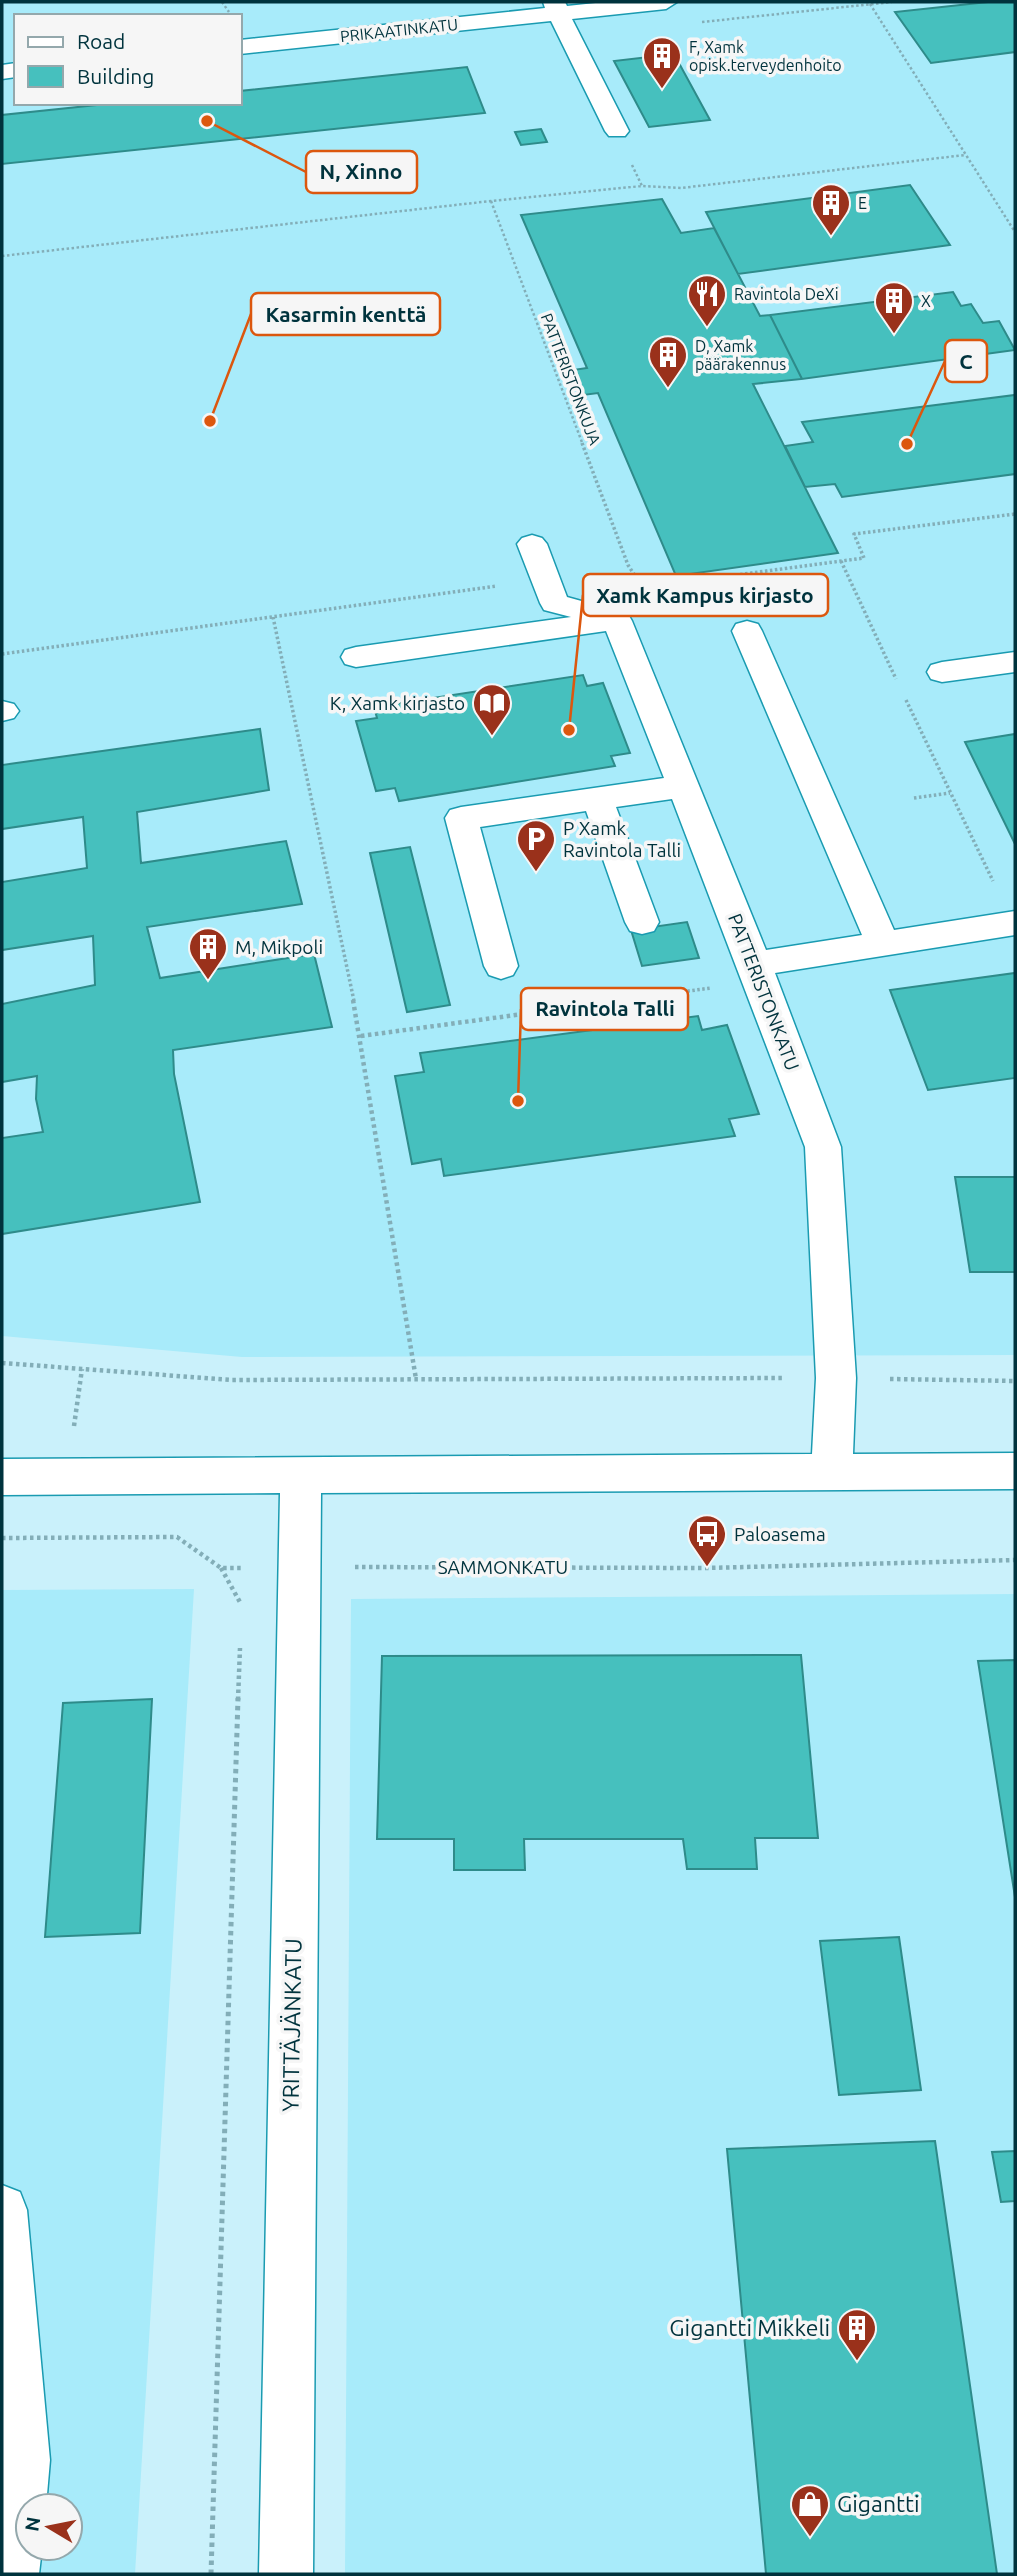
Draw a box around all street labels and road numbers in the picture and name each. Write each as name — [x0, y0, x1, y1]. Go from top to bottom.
street label: PRIKAATINKATU — [339, 15, 459, 45]
street label: PATTERISTONKUJA — [538, 311, 605, 448]
street label: PATTERISTONKATU — [724, 910, 804, 1074]
street label: SAMMONKATU — [438, 1556, 568, 1578]
street label: YRITTÄJÄNKATU — [277, 1938, 306, 2112]

